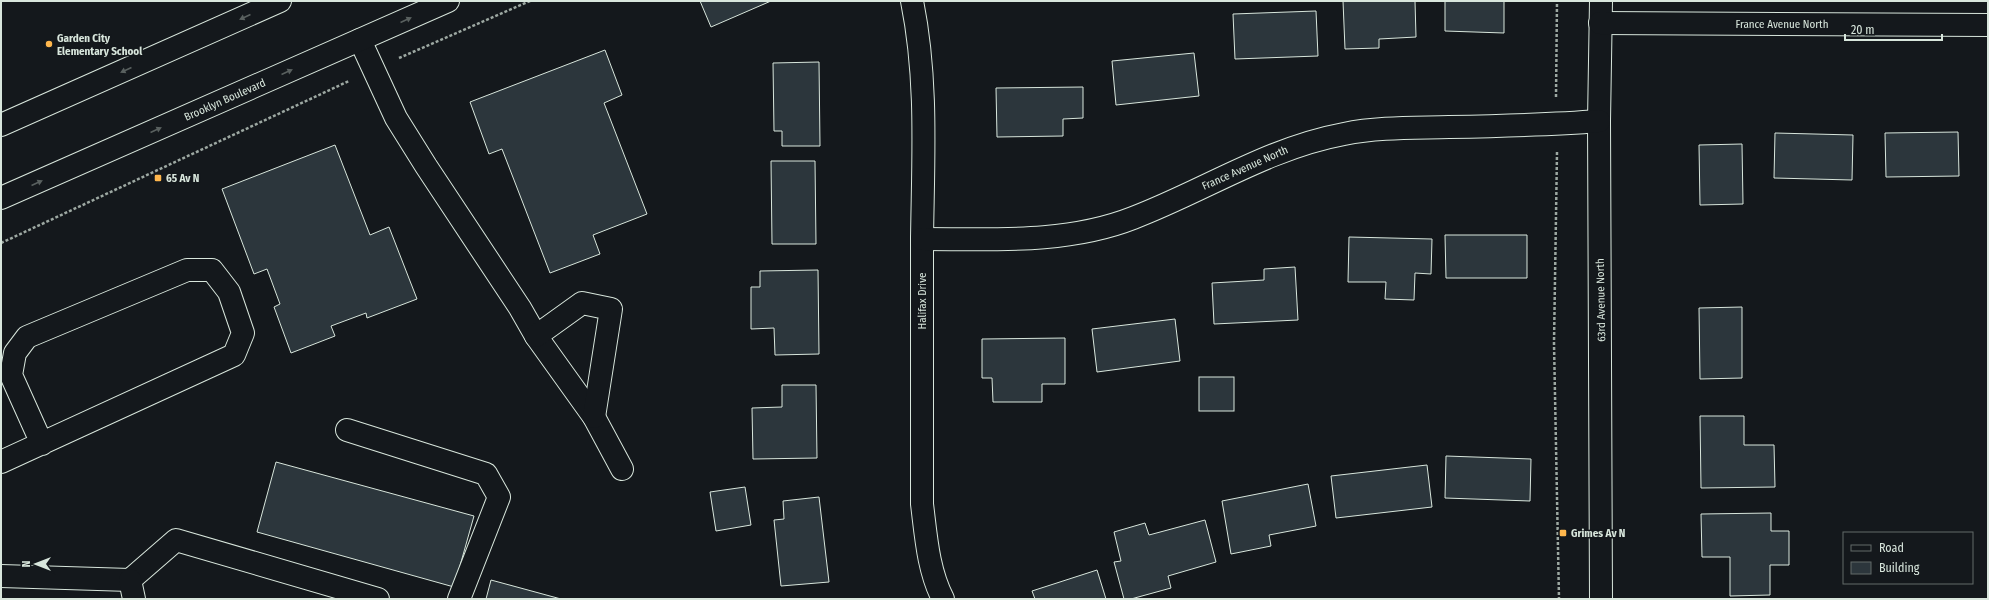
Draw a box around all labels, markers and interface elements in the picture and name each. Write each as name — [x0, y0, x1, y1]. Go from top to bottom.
one-way arrow — [239, 14, 250, 20]
one-way arrow — [401, 16, 413, 22]
scale bar — [1845, 16, 1942, 42]
street label: France Avenue North — [1736, 18, 1828, 31]
text: 20 m — [1851, 23, 1875, 37]
place label: Garden City Elementary School — [57, 32, 143, 58]
marker: Garden City Elementary School — [44, 39, 54, 49]
one-way arrow — [119, 67, 131, 73]
one-way arrow — [282, 69, 293, 75]
street label: Brooklyn Boulevard — [182, 76, 268, 124]
one-way arrow — [150, 127, 161, 133]
street label: France Avenue North — [1200, 143, 1290, 193]
place label: 65 Av N — [166, 172, 199, 185]
marker: 65 Av N — [153, 173, 163, 183]
one-way arrow — [31, 179, 43, 185]
street label: 63rd Avenue North — [1594, 258, 1608, 342]
street label: Halifax Drive — [916, 273, 929, 329]
place label: Grimes Av N — [1571, 527, 1625, 540]
marker: Grimes Av N — [1558, 528, 1568, 538]
legend — [1843, 532, 1973, 584]
text: Road — [1879, 541, 1904, 555]
north arrow — [16, 544, 56, 584]
text: N — [20, 561, 33, 567]
text: Building — [1879, 561, 1920, 575]

